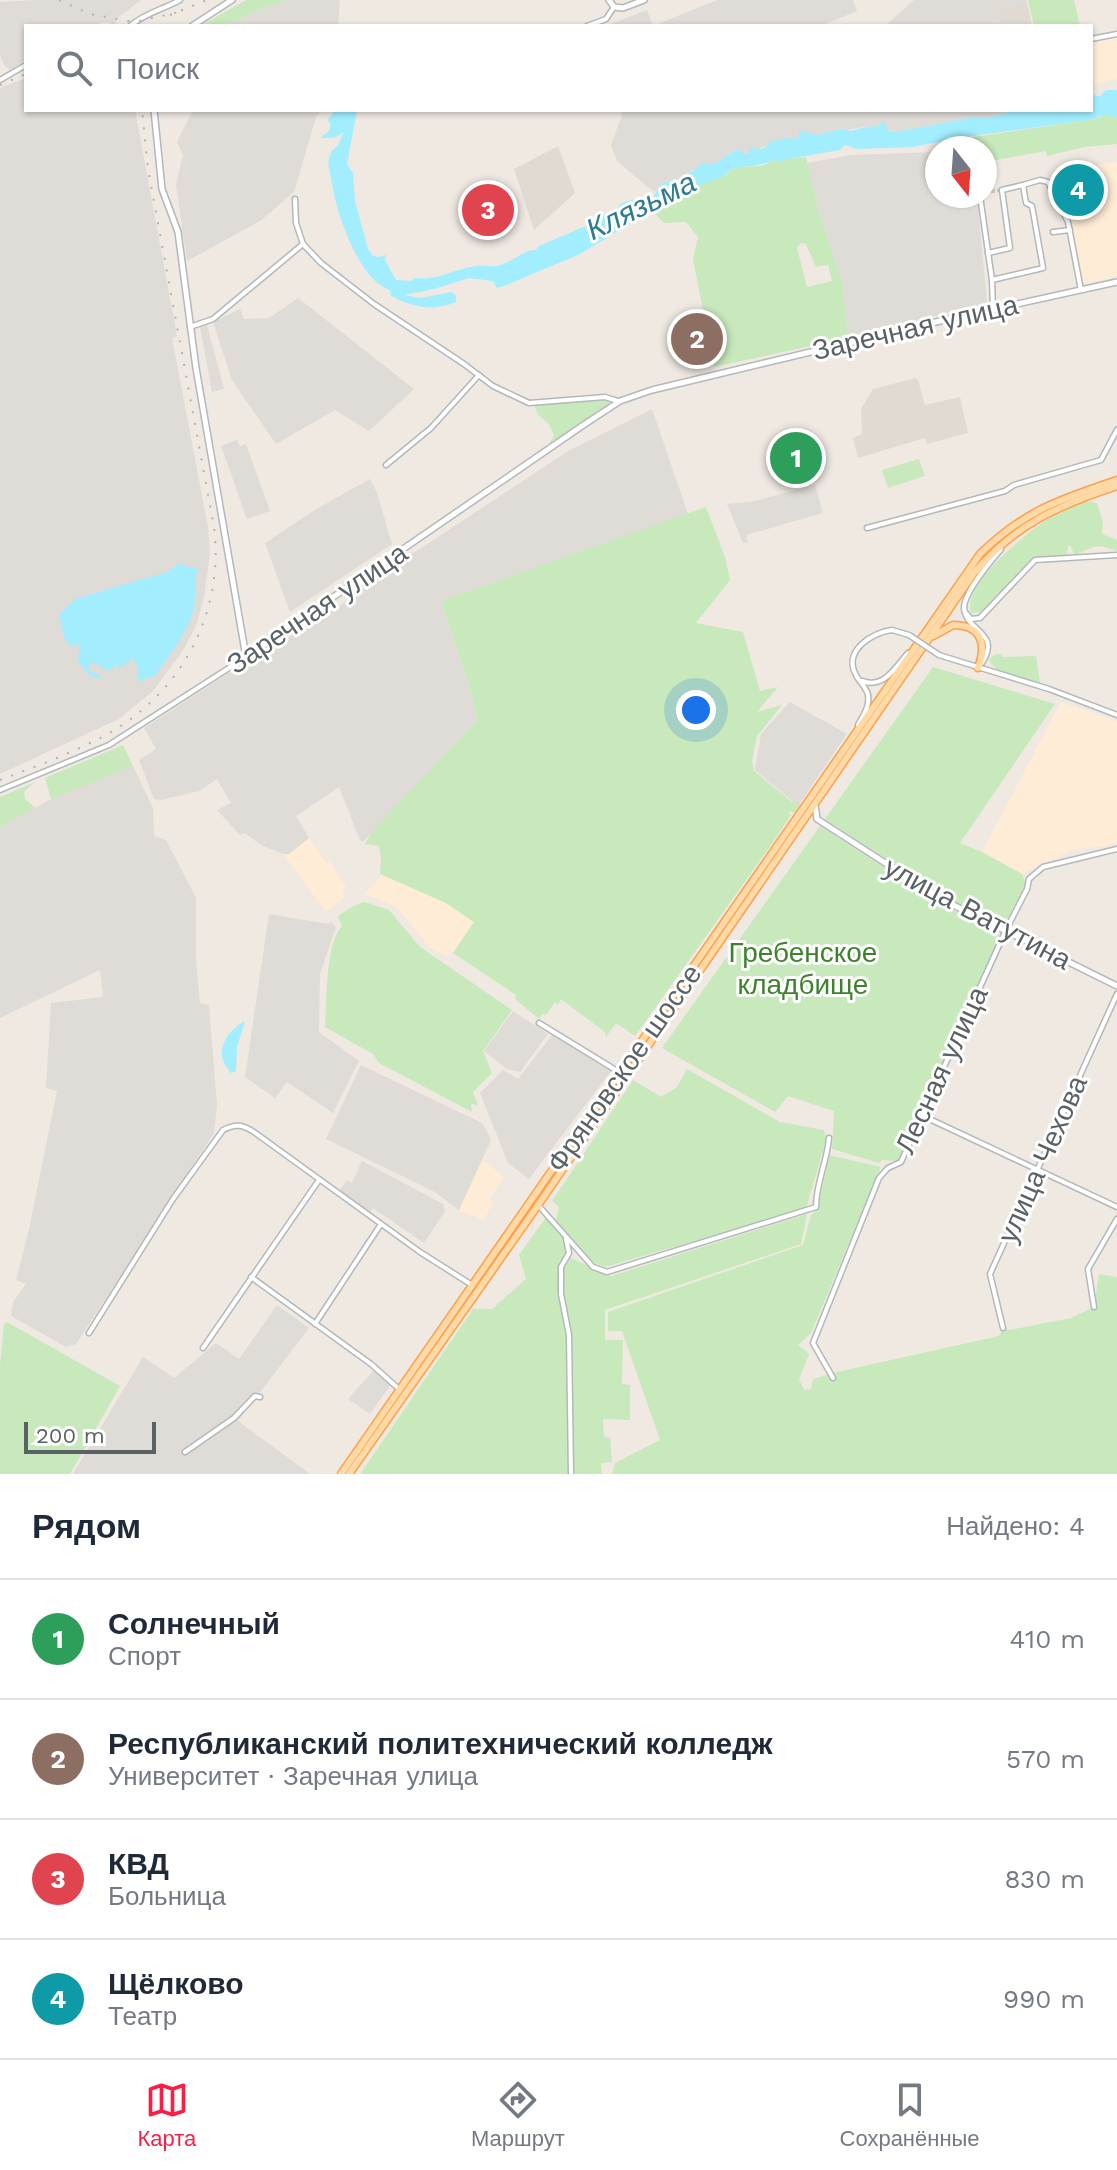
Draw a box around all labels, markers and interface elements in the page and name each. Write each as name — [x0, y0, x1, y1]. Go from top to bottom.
search box — [24, 24, 1093, 112]
icon: search — [52, 46, 96, 90]
text: Поиск — [116, 51, 199, 86]
north arrow — [925, 136, 997, 208]
pin: 4 — [1052, 160, 1104, 220]
water label: Клязьма — [580, 164, 701, 247]
pin: 3 — [462, 180, 514, 240]
street label: Заречная улица — [809, 288, 1022, 367]
pin: 2 — [671, 309, 723, 369]
pin: 1 — [770, 428, 822, 488]
street label: Заречная улица — [221, 536, 414, 681]
your location — [676, 690, 716, 730]
street label: улица Ватутина — [879, 850, 1077, 977]
park label: Гребенское кладбище — [729, 936, 877, 1001]
street label: Фряновское шоссе — [540, 958, 709, 1179]
street label: Лесная улица — [888, 981, 995, 1159]
street label: улица Чехова — [991, 1070, 1094, 1248]
scale bar — [24, 1418, 156, 1454]
text: 200 m — [36, 1423, 105, 1448]
text: Рядом — [32, 1506, 141, 1546]
text: Найдено: 4 — [946, 1511, 1085, 1541]
text: Солнечный — [108, 1606, 280, 1641]
text: 1 — [52, 1624, 64, 1654]
text: 410 m — [1010, 1624, 1085, 1654]
text: Спорт — [108, 1641, 181, 1671]
text: Республиканский политехнический колледж — [108, 1726, 773, 1761]
text: 2 — [50, 1744, 66, 1774]
text: 570 m — [1006, 1744, 1085, 1774]
text: Университет · Заречная улица — [108, 1761, 478, 1791]
text: КВД — [108, 1846, 169, 1881]
text: 3 — [50, 1864, 66, 1894]
text: 830 m — [1005, 1864, 1085, 1894]
text: Больница — [108, 1881, 226, 1911]
text: Щёлково — [108, 1966, 244, 2001]
text: 4 — [50, 1984, 66, 2014]
text: 990 m — [1003, 1984, 1085, 2014]
text: Театр — [108, 2001, 177, 2031]
tab: Карта — [137, 2078, 196, 2152]
tab: Маршрут — [471, 2078, 565, 2152]
tab: Сохранённые — [840, 2078, 980, 2152]

